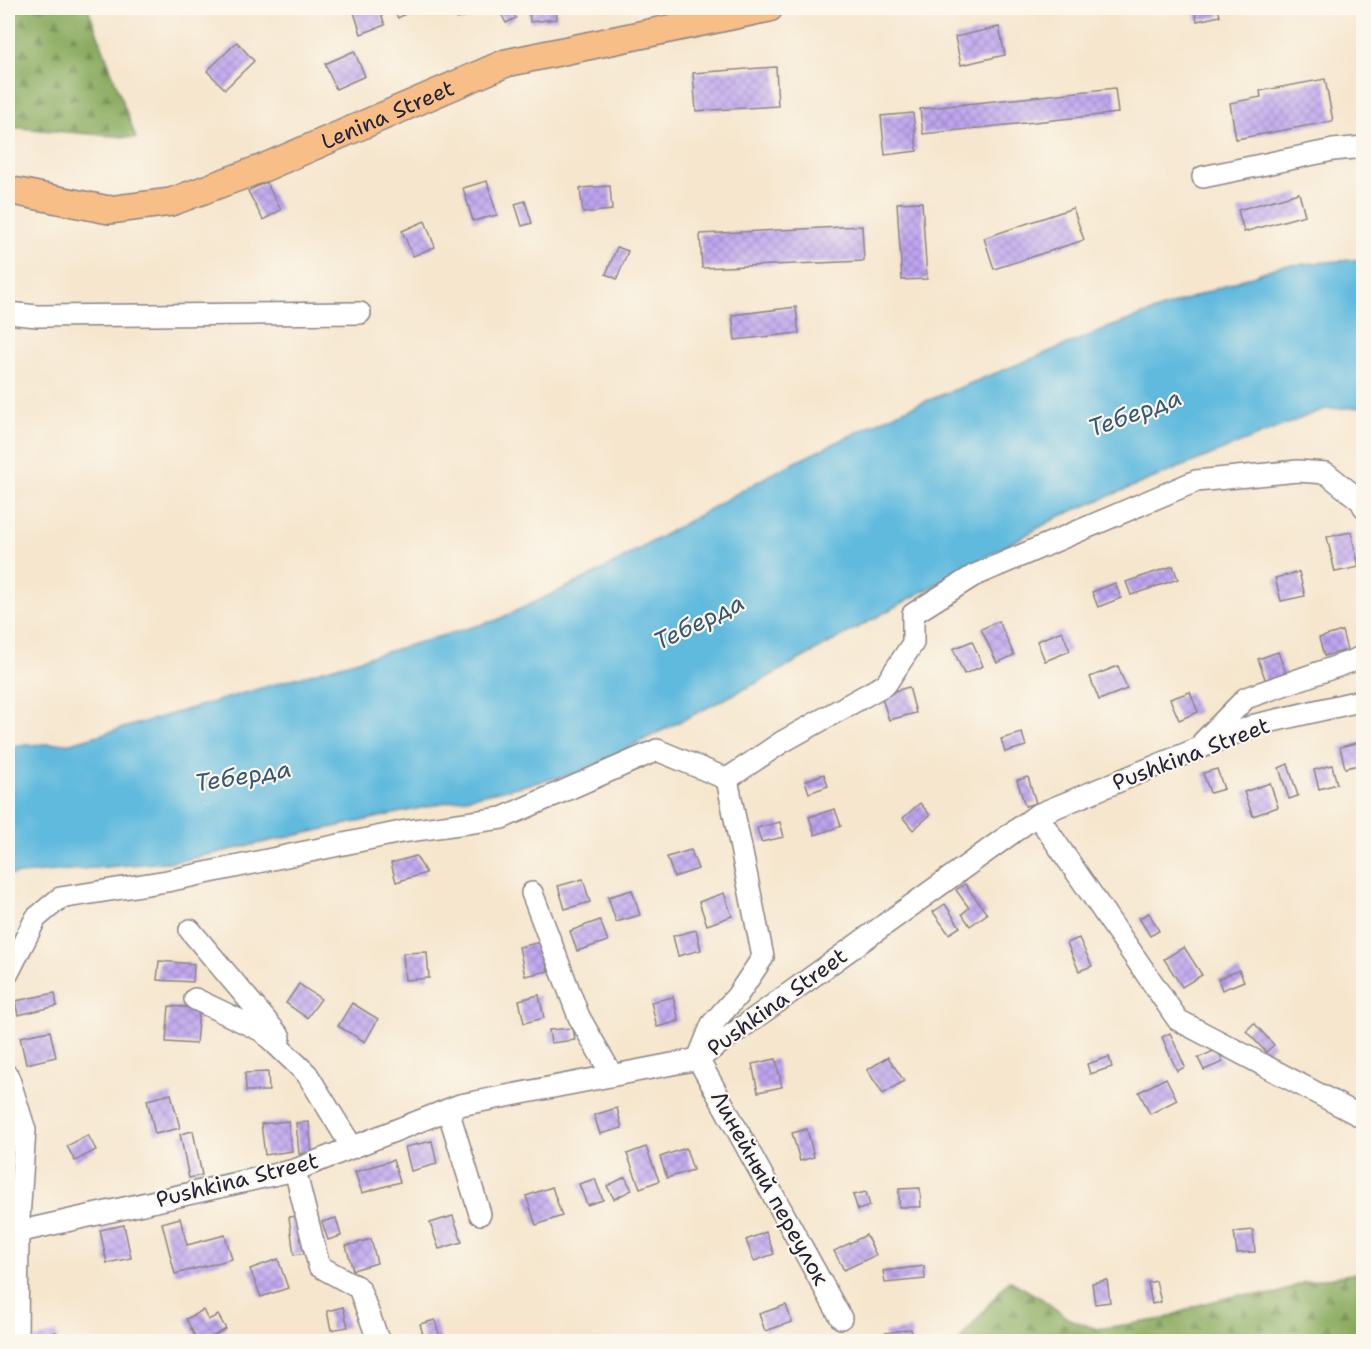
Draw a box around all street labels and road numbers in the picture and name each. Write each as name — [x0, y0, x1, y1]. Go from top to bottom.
street label: Lenina Street — [316, 73, 458, 156]
street label: Pushkina Street — [1108, 711, 1274, 797]
street label: Pushkina Street — [701, 941, 853, 1063]
street label: Линейный переулок — [704, 1086, 836, 1291]
street label: Pushkina Street — [153, 1146, 321, 1214]

